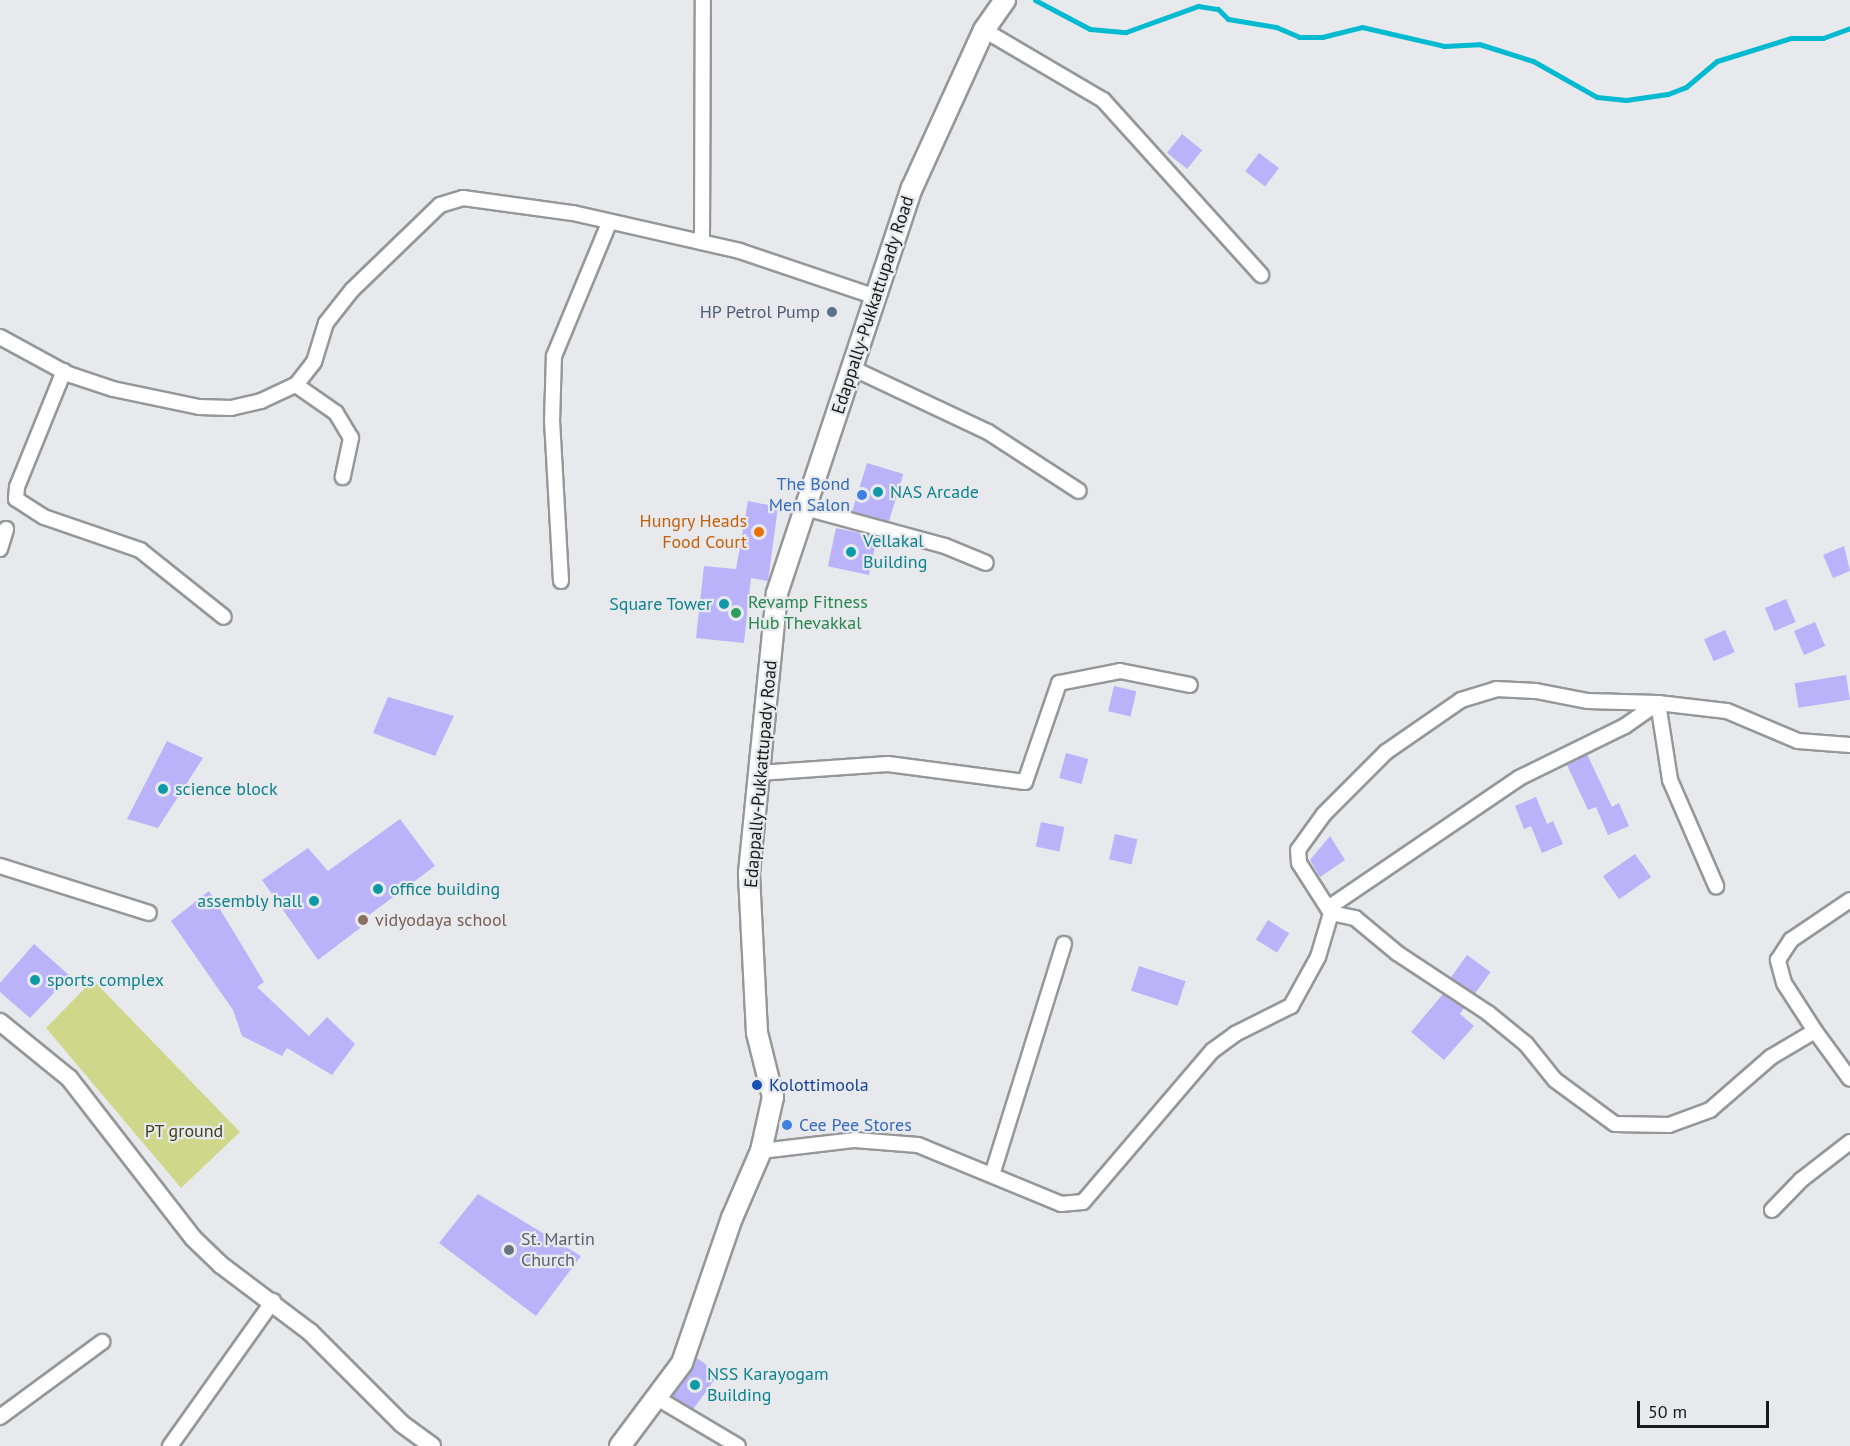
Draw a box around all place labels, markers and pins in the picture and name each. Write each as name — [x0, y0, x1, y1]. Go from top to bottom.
place label: HP Petrol Pump — [699, 301, 820, 323]
marker: HP Petrol Pump — [825, 305, 839, 319]
place label: The Bond Men Salon — [769, 474, 850, 516]
place label: NAS Arcade — [890, 481, 980, 503]
marker: NAS Arcade — [871, 485, 885, 499]
marker: The Bond Men Salon — [855, 488, 869, 502]
place label: Hungry Heads Food Court — [639, 511, 747, 554]
marker: Hungry Heads Food Court — [752, 525, 766, 539]
place label: Vellakal Building — [863, 531, 927, 574]
marker: Vellakal Building — [844, 545, 858, 559]
place label: Revamp Fitness Hub Thevakkal — [748, 592, 868, 634]
place label: Square Tower — [609, 593, 712, 615]
marker: Square Tower — [717, 597, 731, 611]
marker: Revamp Fitness Hub Thevakkal — [729, 606, 743, 620]
place label: science block — [175, 778, 278, 800]
marker: science block — [156, 782, 170, 796]
place label: office building — [390, 878, 500, 900]
marker: office building — [371, 882, 385, 896]
place label: assembly hall — [197, 890, 302, 912]
marker: assembly hall — [307, 894, 321, 908]
place label: vidyodaya school — [375, 909, 507, 931]
marker: vidyodaya school — [356, 913, 370, 927]
place label: sports complex — [47, 969, 164, 991]
marker: sports complex — [28, 973, 42, 987]
place label: Kolottimoola — [769, 1074, 869, 1096]
marker: Kolottimoola — [750, 1078, 764, 1092]
place label: Cee Pee Stores — [799, 1114, 912, 1136]
marker: Cee Pee Stores — [780, 1118, 794, 1132]
place label: St. Martin Church — [521, 1229, 596, 1272]
marker: St. Martin Church — [502, 1243, 516, 1257]
place label: NSS Karayogam Building — [707, 1364, 829, 1406]
marker: NSS Karayogam Building — [688, 1378, 702, 1392]

